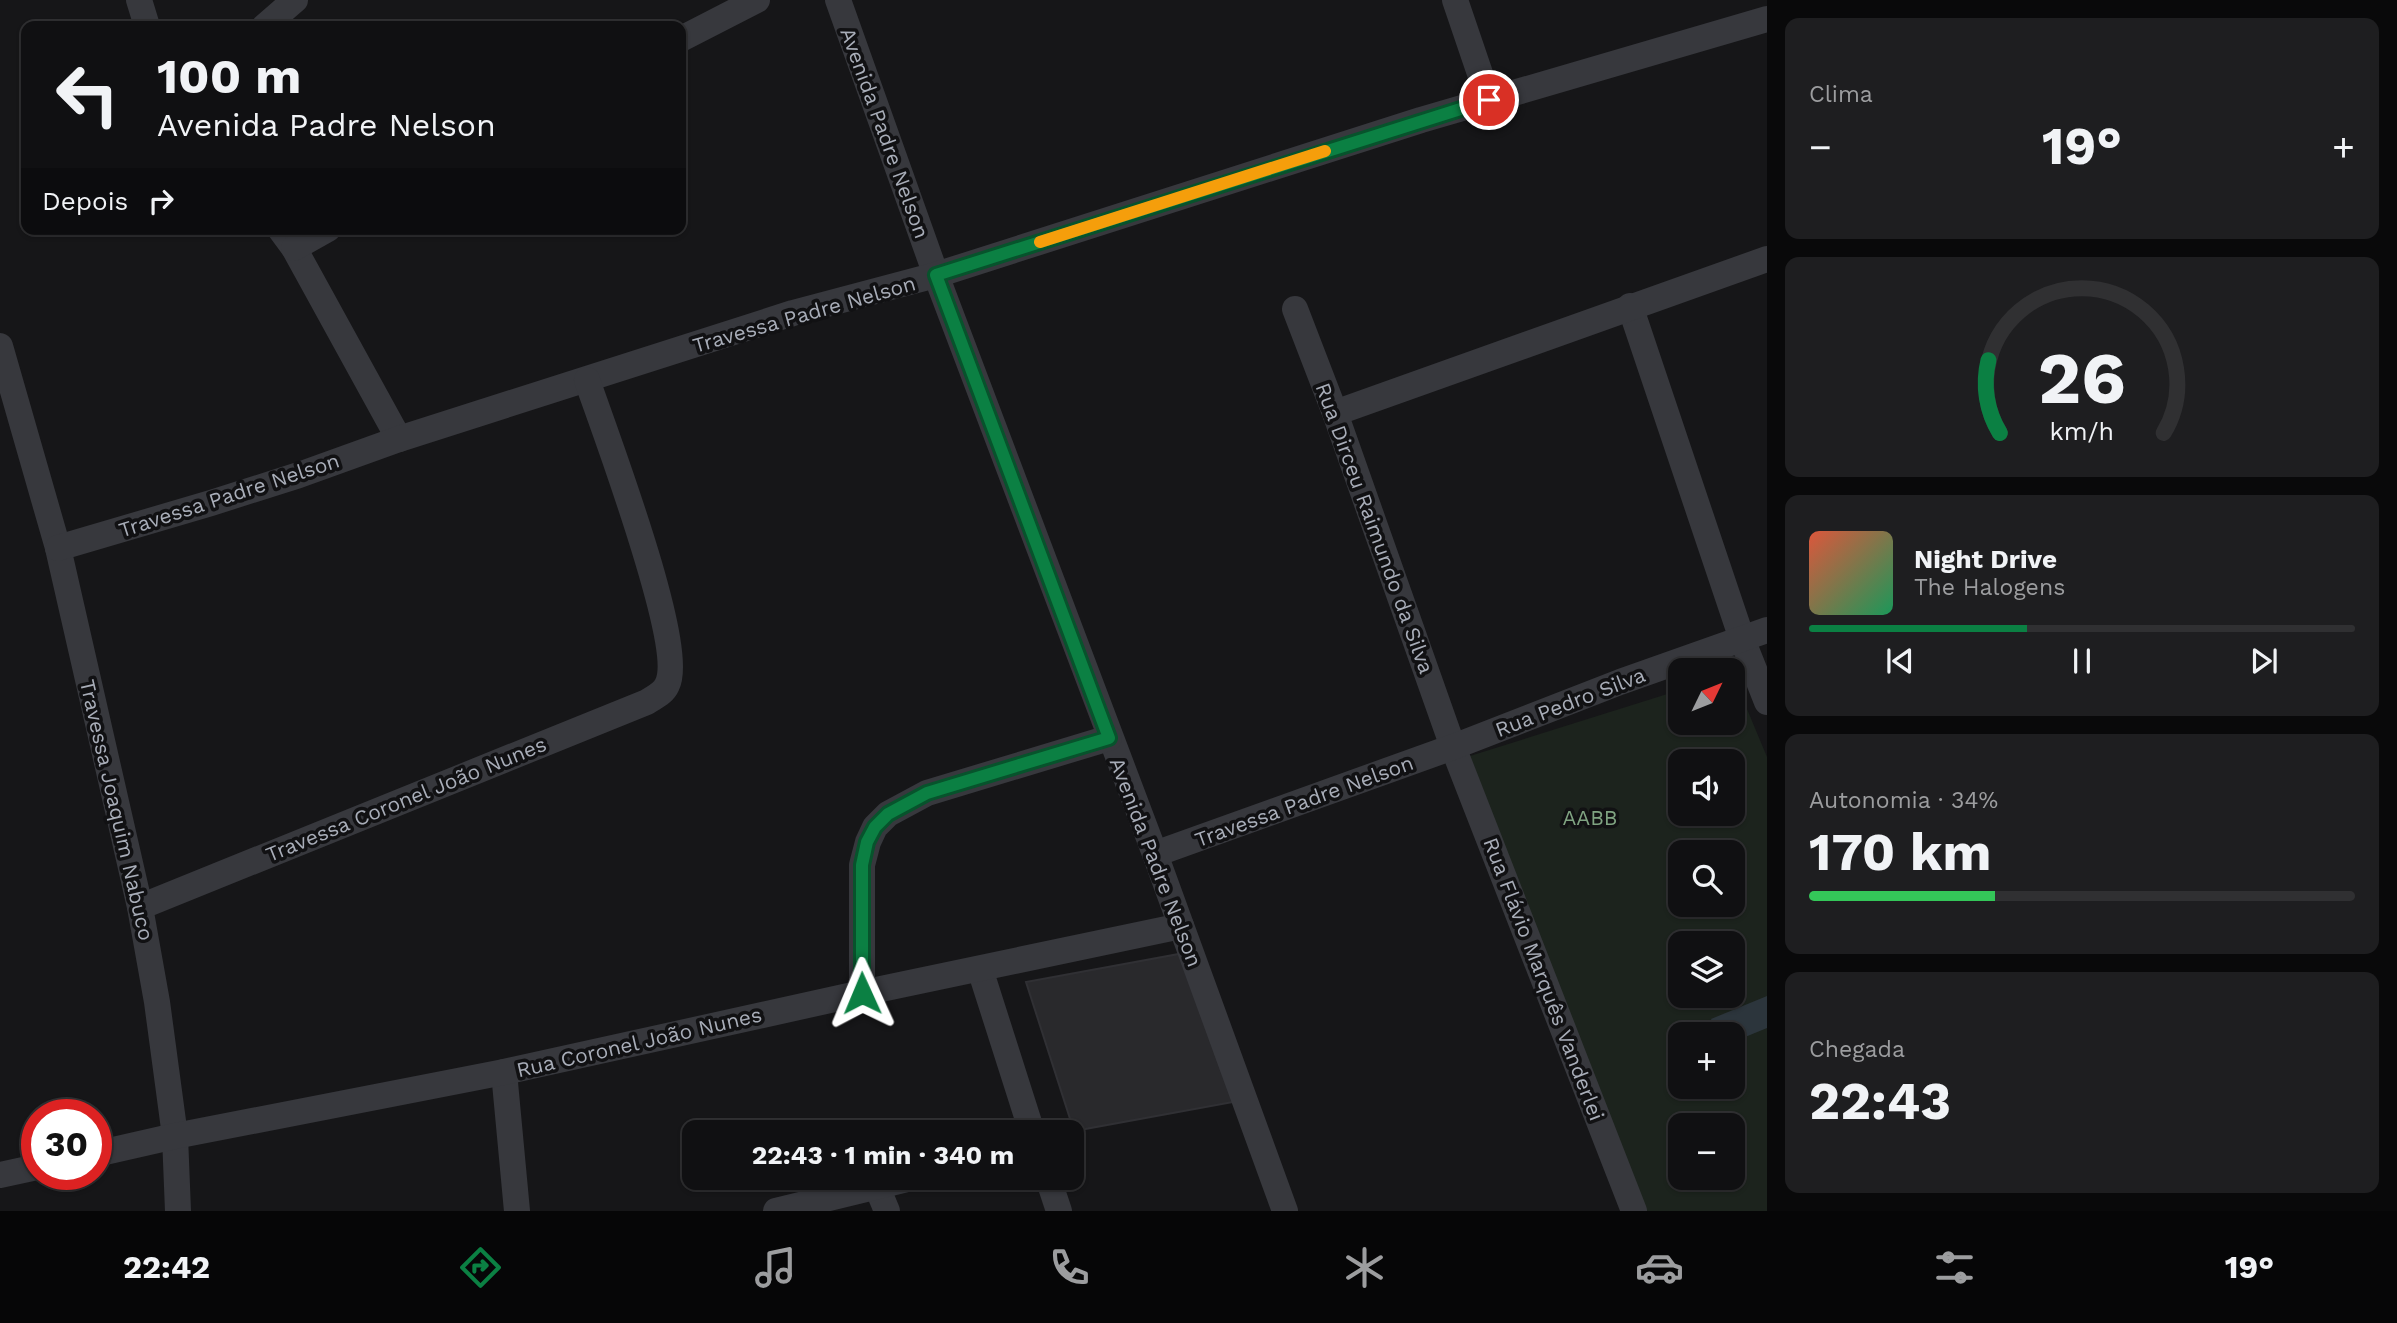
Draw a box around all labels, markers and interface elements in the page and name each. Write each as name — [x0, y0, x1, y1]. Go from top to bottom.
street label: Avenida Padre Nelson — [835, 24, 935, 242]
text: 100 m — [157, 47, 301, 105]
icon: left — [42, 49, 133, 140]
pin — [1459, 70, 1519, 130]
icon: arrive — [1470, 81, 1508, 119]
text: Clima — [1809, 81, 1873, 108]
text: Avenida Padre Nelson — [157, 106, 496, 144]
text: 19° — [2042, 116, 2122, 177]
text: − — [1809, 125, 1832, 169]
text: + — [2332, 125, 2355, 169]
icon: right — [142, 182, 180, 220]
text: Depois — [42, 186, 128, 216]
street label: Travessa Padre Nelson — [690, 270, 918, 358]
text: 26 — [2038, 335, 2126, 421]
street label: Rua Dirceu Raimundo da Silva — [1311, 379, 1439, 677]
text: km/h — [2050, 417, 2114, 446]
street label: Travessa Padre Nelson — [115, 447, 343, 543]
text: Night Drive — [1914, 544, 2057, 574]
text: The Halogens — [1914, 574, 2065, 601]
icon: previous — [1881, 642, 1919, 680]
icon: pause — [2063, 642, 2101, 680]
icon: next — [2245, 642, 2283, 680]
north arrow — [1668, 658, 1745, 735]
map controls — [1668, 658, 1745, 1190]
street label: Rua Pedro Silva — [1491, 662, 1649, 742]
street label: Travessa Joaquim Nabuco — [75, 677, 159, 943]
street label: Travessa Coronel João Nunes — [262, 731, 550, 867]
button: sound — [1668, 749, 1745, 826]
street label: Travessa Padre Nelson — [1191, 750, 1417, 852]
street label: Avenida Padre Nelson — [1104, 754, 1208, 970]
text: Autonomia · 34% — [1809, 787, 1998, 814]
park label: AABB — [1562, 805, 1618, 830]
text: 170 km — [1809, 822, 1991, 883]
street label: Rua Flávio Marquês Vanderlei — [1478, 834, 1610, 1124]
button: search — [1668, 840, 1745, 917]
button: layers — [1668, 931, 1745, 1008]
position arrow — [825, 956, 899, 1030]
street label: Rua Coronel João Nunes — [514, 1002, 764, 1082]
button: + — [1668, 1022, 1745, 1099]
text: Chegada — [1809, 1036, 1905, 1063]
text: 22:43 — [1809, 1071, 1951, 1132]
speed limit sign: 30 — [21, 1099, 112, 1190]
button: − — [1668, 1113, 1745, 1190]
text: 22:43 · 1 min · 340 m — [752, 1140, 1014, 1170]
icon: directions — [456, 1243, 505, 1292]
icon: music — [751, 1243, 800, 1292]
icon: phone — [1045, 1243, 1094, 1292]
icon: climate — [1340, 1243, 1389, 1292]
icon: car — [1635, 1243, 1684, 1292]
icon: filters — [1930, 1243, 1979, 1292]
text: 22:42 — [123, 1248, 210, 1286]
text: 19° — [2225, 1248, 2274, 1286]

